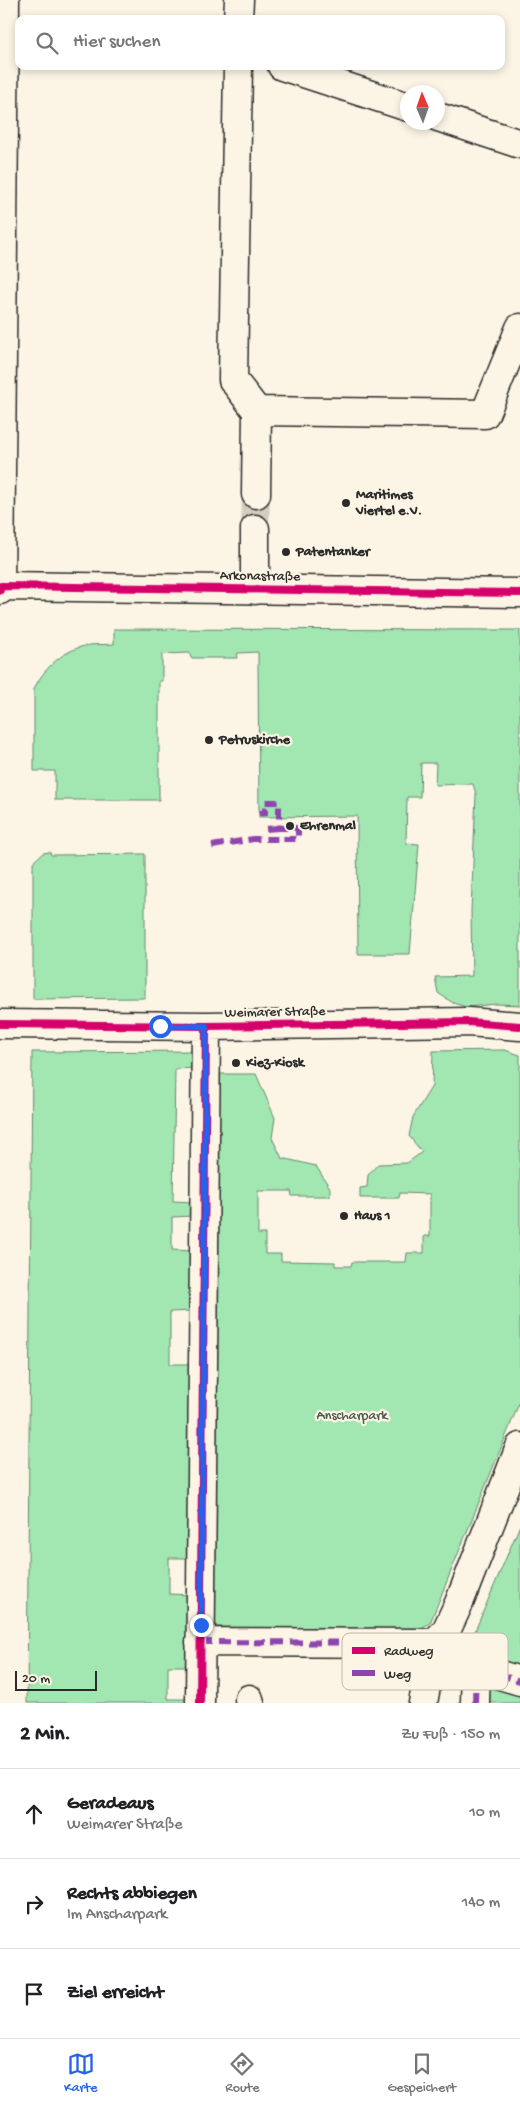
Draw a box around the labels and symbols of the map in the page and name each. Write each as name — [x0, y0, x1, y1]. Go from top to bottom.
north arrow — [400, 85, 445, 130]
place label: Maritimes Viertel e.V. — [355, 487, 422, 520]
marker: Maritimes Viertel e.V. — [340, 497, 352, 509]
place label: Patentanker — [295, 544, 372, 561]
marker: Patentanker — [280, 546, 292, 558]
street label: Arkonastraße — [220, 568, 301, 586]
place label: Petruskirche — [218, 732, 291, 749]
marker: Petruskirche — [203, 734, 215, 746]
place label: Ehrenmal — [300, 818, 356, 835]
marker: Ehrenmal — [284, 820, 296, 832]
street label: Weimarer Straße — [224, 1004, 326, 1022]
route start — [149, 1015, 172, 1038]
place label: Kiez-Kiosk — [245, 1055, 306, 1072]
marker: Kiez-Kiosk — [230, 1057, 242, 1069]
place label: Haus 1 — [354, 1208, 391, 1225]
marker: Haus 1 — [338, 1210, 350, 1222]
park label: Anscharpark — [317, 1408, 389, 1425]
route end — [190, 1614, 213, 1637]
legend — [342, 1633, 508, 1690]
text: Radweg — [384, 1644, 433, 1661]
text: Weg — [384, 1667, 411, 1684]
scale bar — [15, 1668, 98, 1691]

